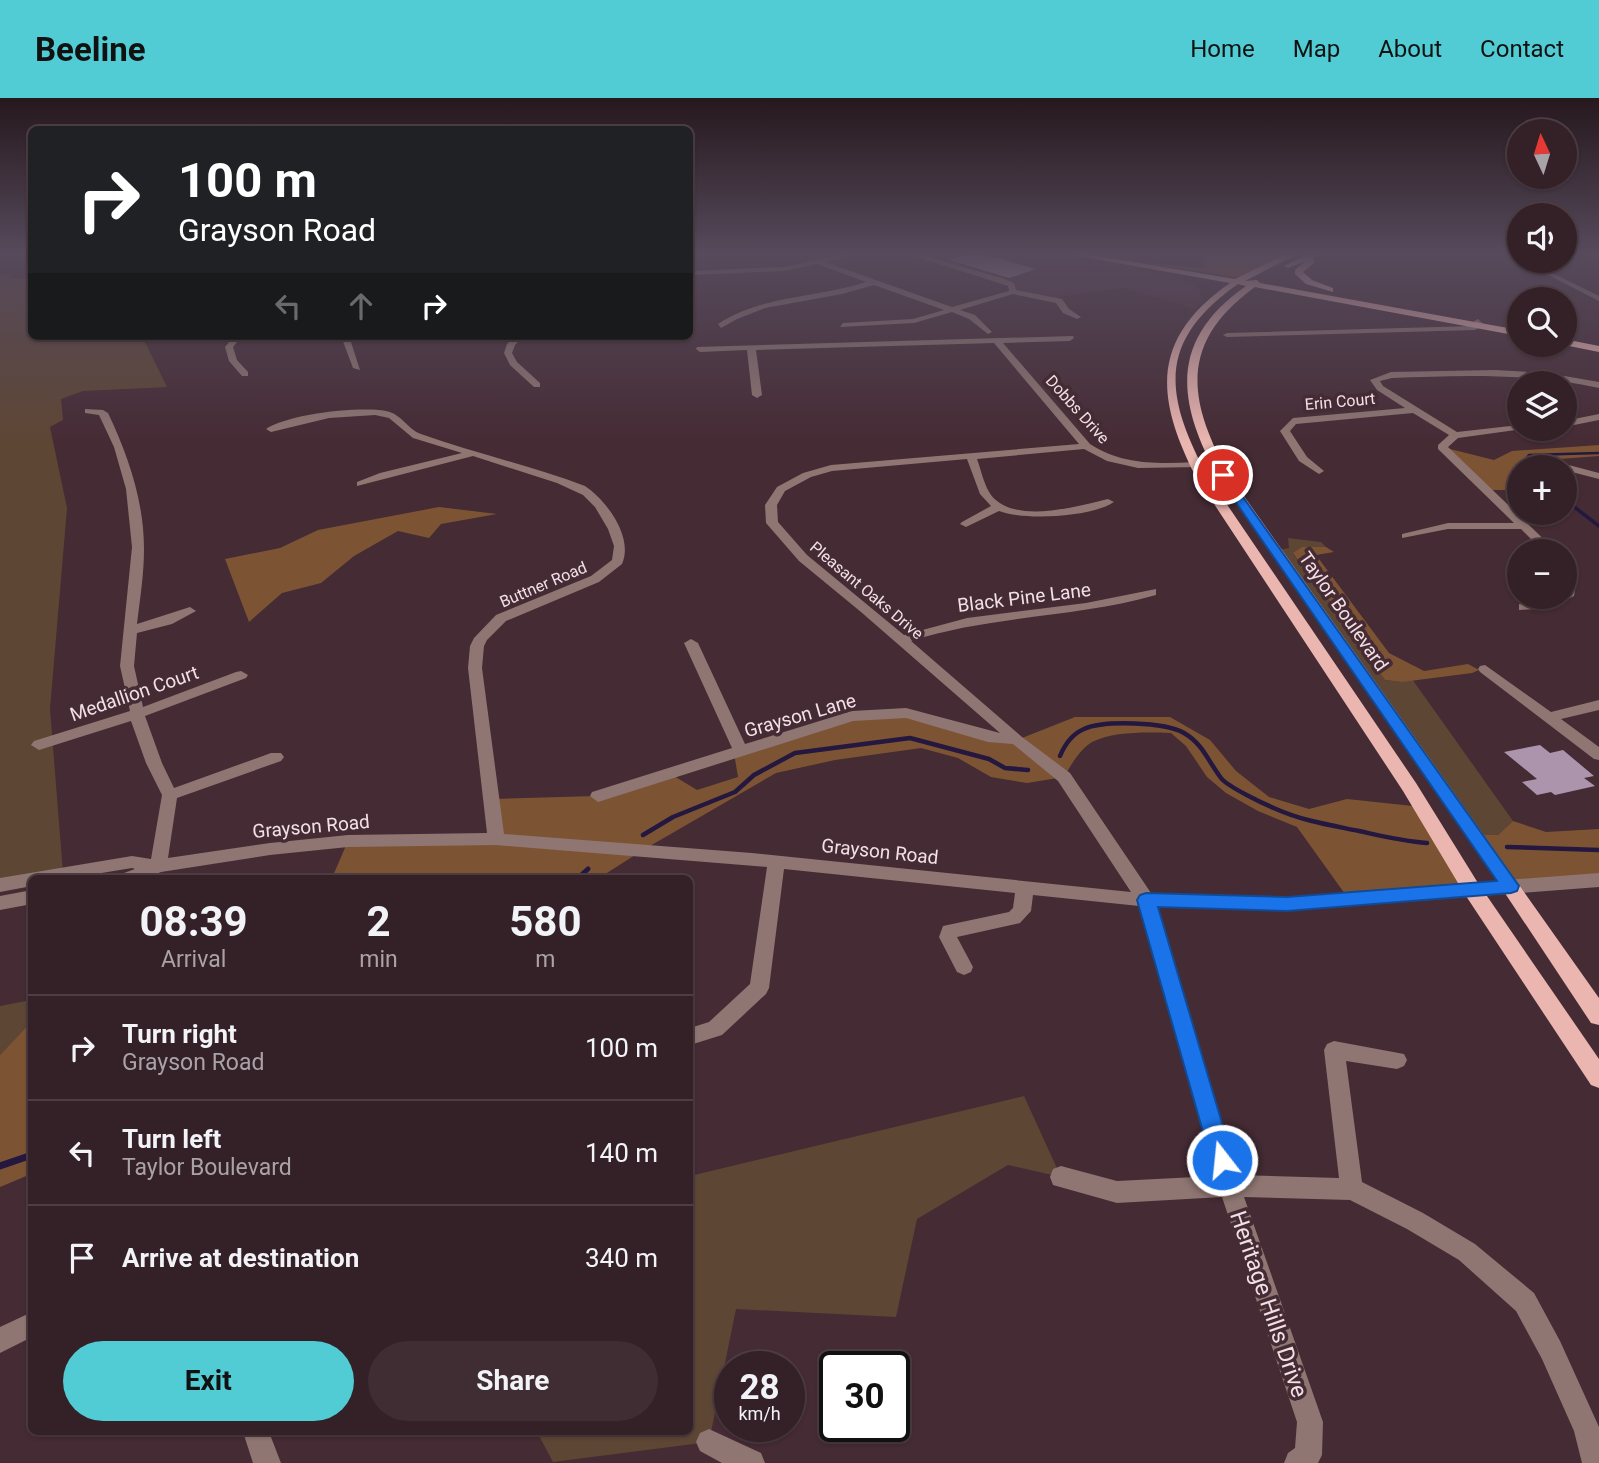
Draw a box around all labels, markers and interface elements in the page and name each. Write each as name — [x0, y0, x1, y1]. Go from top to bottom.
text: Beeline — [35, 30, 146, 69]
text: Home — [1190, 35, 1255, 63]
text: Map — [1293, 35, 1340, 63]
text: About — [1378, 35, 1442, 63]
text: Contact — [1480, 35, 1564, 63]
north arrow — [1507, 119, 1577, 189]
map controls — [1507, 119, 1577, 609]
text: 100 m — [178, 152, 317, 209]
icon: right — [63, 154, 154, 245]
button: sound — [1507, 203, 1577, 273]
text: Grayson Road — [178, 211, 376, 249]
icon: left — [269, 287, 307, 325]
icon: ahead — [342, 287, 380, 325]
icon: right — [415, 287, 453, 325]
button: search — [1507, 287, 1577, 357]
street label: Dobbs Drive — [1042, 371, 1113, 448]
button: layers — [1507, 371, 1577, 441]
street label: Erin Court — [1304, 389, 1376, 414]
pin — [1193, 445, 1253, 505]
button: + — [1507, 455, 1577, 525]
icon: arrive — [1204, 456, 1242, 494]
street label: Pleasant Oaks Drive — [806, 537, 927, 643]
button: − — [1507, 539, 1577, 609]
street label: Taylor Boulevard — [1294, 547, 1393, 675]
street label: Buttner Road — [497, 558, 590, 611]
street label: Black Pine Lane — [956, 578, 1092, 617]
street label: Medallion Court — [67, 661, 201, 726]
street label: Grayson Lane — [742, 689, 859, 742]
street label: Grayson Road — [251, 810, 371, 843]
street label: Grayson Road — [820, 834, 940, 869]
text: 08:39 — [140, 897, 248, 946]
text: 2 — [366, 897, 391, 946]
text: 580 — [509, 897, 582, 946]
text: Arrival — [161, 946, 226, 973]
text: min — [359, 946, 398, 973]
text: m — [535, 946, 555, 973]
text: Turn right — [122, 1019, 237, 1049]
icon: right — [63, 1029, 101, 1067]
text: 100 m — [585, 1033, 658, 1063]
text: Grayson Road — [122, 1049, 264, 1076]
position arrow — [1185, 1123, 1259, 1197]
text: Turn left — [122, 1124, 221, 1154]
icon: left — [63, 1134, 101, 1172]
text: 140 m — [585, 1138, 658, 1168]
text: Taylor Boulevard — [122, 1154, 292, 1181]
street label: Heritage Hills Drive — [1224, 1207, 1313, 1401]
icon: arrive — [63, 1239, 101, 1277]
text: Arrive at destination — [122, 1243, 359, 1273]
text: 340 m — [585, 1243, 658, 1273]
button: Exit — [63, 1341, 354, 1421]
button: Share — [368, 1341, 658, 1421]
speed limit sign: 30 — [819, 1351, 910, 1442]
text: 28 — [739, 1367, 780, 1408]
text: km/h — [738, 1403, 781, 1424]

